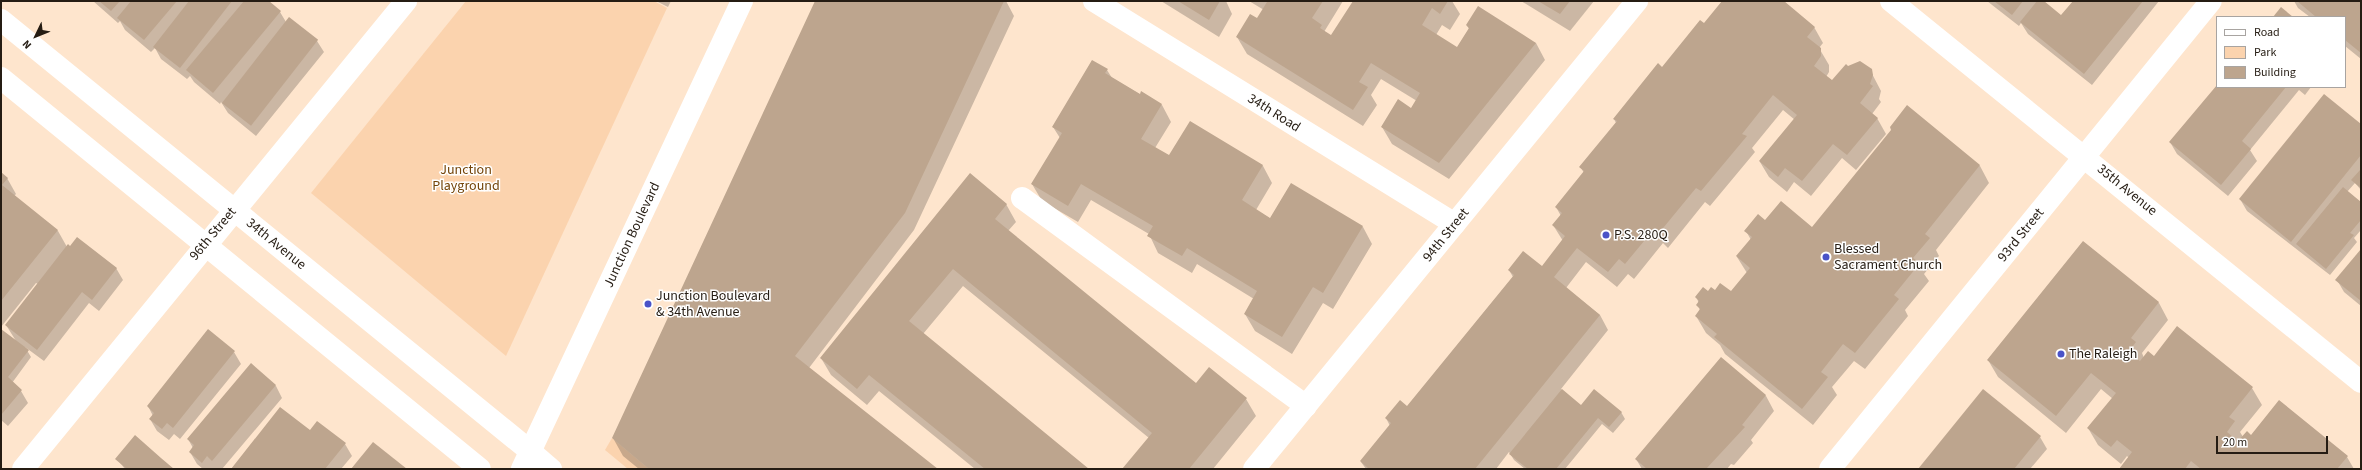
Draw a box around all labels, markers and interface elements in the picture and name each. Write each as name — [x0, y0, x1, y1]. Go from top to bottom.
north arrow — [16, 16, 56, 56]
legend — [2216, 16, 2346, 88]
text: Road — [2254, 24, 2280, 41]
text: N — [19, 37, 35, 52]
text: Park — [2254, 44, 2276, 61]
text: Building — [2254, 64, 2296, 81]
street label: 34th Road — [1244, 90, 1304, 136]
street label: 35th Avenue — [2094, 161, 2160, 219]
park label: Junction Playground — [432, 162, 500, 194]
street label: Junction Boulevard — [600, 180, 664, 290]
street label: 96th Street — [186, 204, 240, 264]
street label: 94th Street — [1419, 205, 1473, 265]
street label: 93rd Street — [1994, 205, 2048, 265]
street label: 34th Avenue — [243, 215, 309, 273]
place label: P.S. 280Q — [1614, 227, 1668, 243]
marker: P.S. 280Q — [1601, 230, 1611, 240]
place label: Blessed Sacrament Church — [1834, 241, 1942, 274]
marker: Blessed Sacrament Church — [1821, 252, 1831, 262]
place label: Junction Boulevard & 34th Avenue — [656, 288, 770, 320]
marker: Junction Boulevard & 34th Avenue — [643, 299, 653, 309]
place label: The Raleigh — [2069, 346, 2137, 362]
marker: The Raleigh — [2056, 349, 2066, 359]
scale bar — [2218, 428, 2330, 454]
text: 20 m — [2223, 434, 2247, 451]

